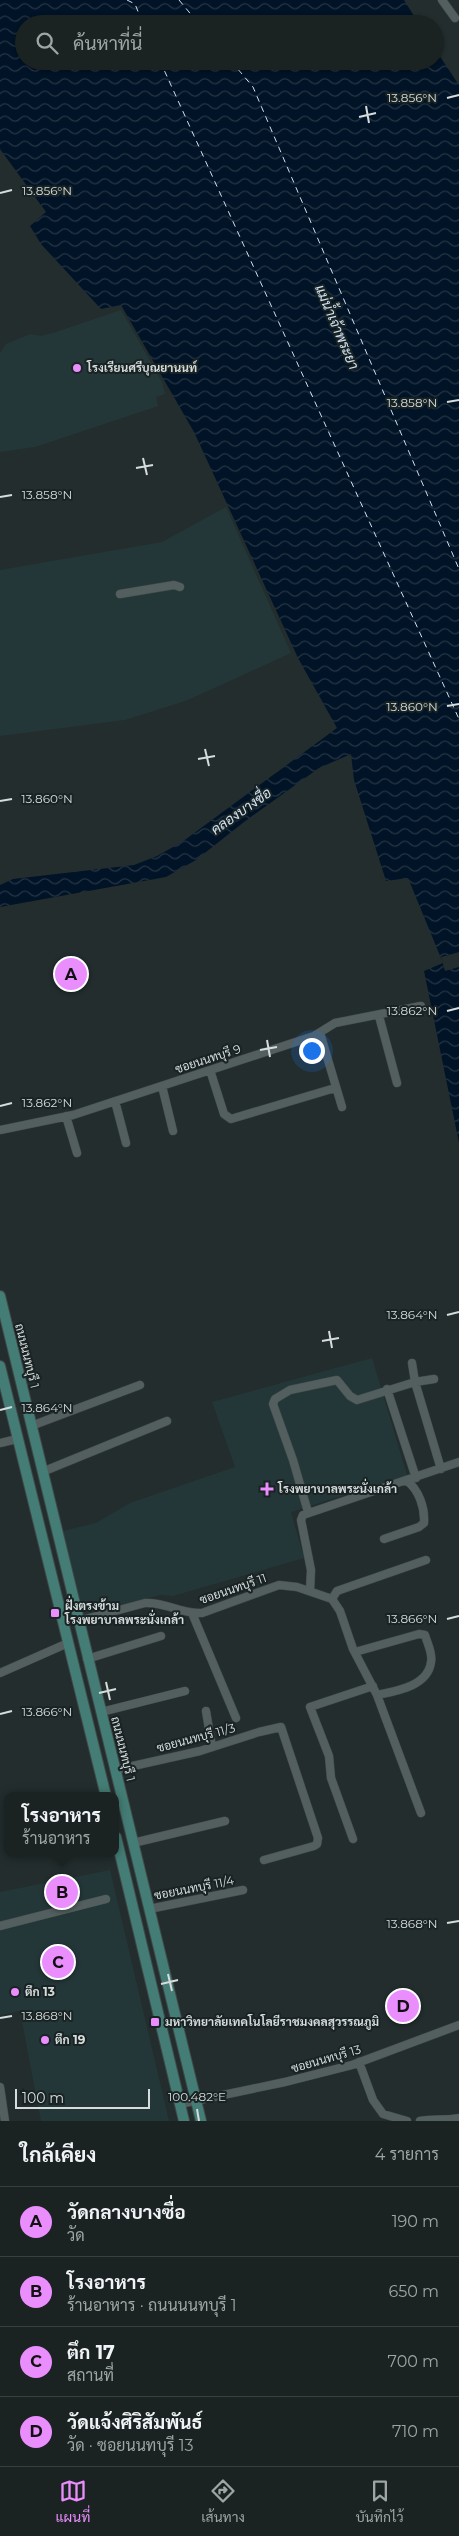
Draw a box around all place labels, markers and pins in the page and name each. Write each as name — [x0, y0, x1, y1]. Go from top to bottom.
place label: โรงเรียนศรีบุณยานนท์ — [86, 360, 198, 376]
marker: โรงเรียนศรีบุณยานนท์ — [71, 362, 83, 374]
pin: A — [55, 955, 87, 993]
place label: โรงพยาบาลพระนั่งเกล้า — [277, 1478, 397, 1496]
marker: โรงพยาบาลพระนั่งเกล้า — [260, 1482, 274, 1496]
place label: ฝั่งตรงข้าม โรงพยาบาลพระนั่งเกล้า — [64, 1595, 184, 1627]
marker: ฝั่งตรงข้าม โรงพยาบาลพระนั่งเกล้า — [49, 1607, 61, 1619]
pin: B — [46, 1873, 78, 1911]
pin: C — [42, 1943, 74, 1981]
place label: ตึก 13 — [25, 1984, 55, 1999]
marker: ตึก 13 — [9, 1986, 21, 1998]
pin: D — [387, 1987, 419, 2025]
place label: มหาวิทยาลัยเทคโนโลยีราชมงคลสุวรรณภูมิ — [165, 2014, 379, 2030]
marker: มหาวิทยาลัยเทคโนโลยีราชมงคลสุวรรณภูมิ — [149, 2016, 161, 2028]
place label: ตึก 19 — [55, 2032, 86, 2047]
marker: ตึก 19 — [39, 2034, 51, 2046]

